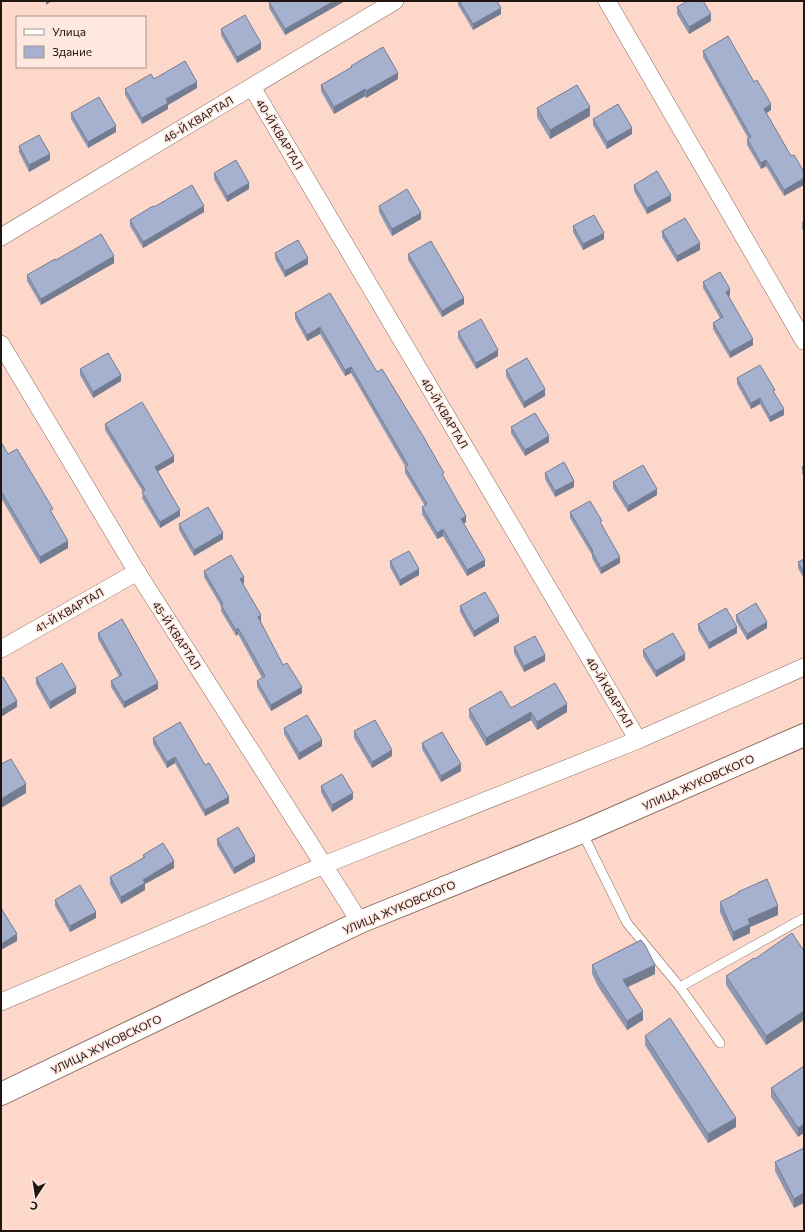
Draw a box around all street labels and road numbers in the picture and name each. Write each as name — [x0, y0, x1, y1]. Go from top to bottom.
street label: 46-Й КВАРТАЛ — [160, 92, 235, 145]
street label: 40-Й КВАРТАЛ — [254, 96, 307, 172]
street label: 40-Й КВАРТАЛ — [419, 375, 472, 451]
street label: 41-Й КВАРТАЛ — [32, 584, 106, 635]
street label: 45-Й КВАРТАЛ — [150, 598, 205, 672]
street label: 40-Й КВАРТАЛ — [584, 654, 637, 730]
street label: УЛИЦА ЖУКОВСКОГО — [640, 751, 756, 813]
street label: УЛИЦА ЖУКОВСКОГО — [341, 877, 457, 937]
street label: УЛИЦА ЖУКОВСКОГО — [49, 1012, 163, 1076]

